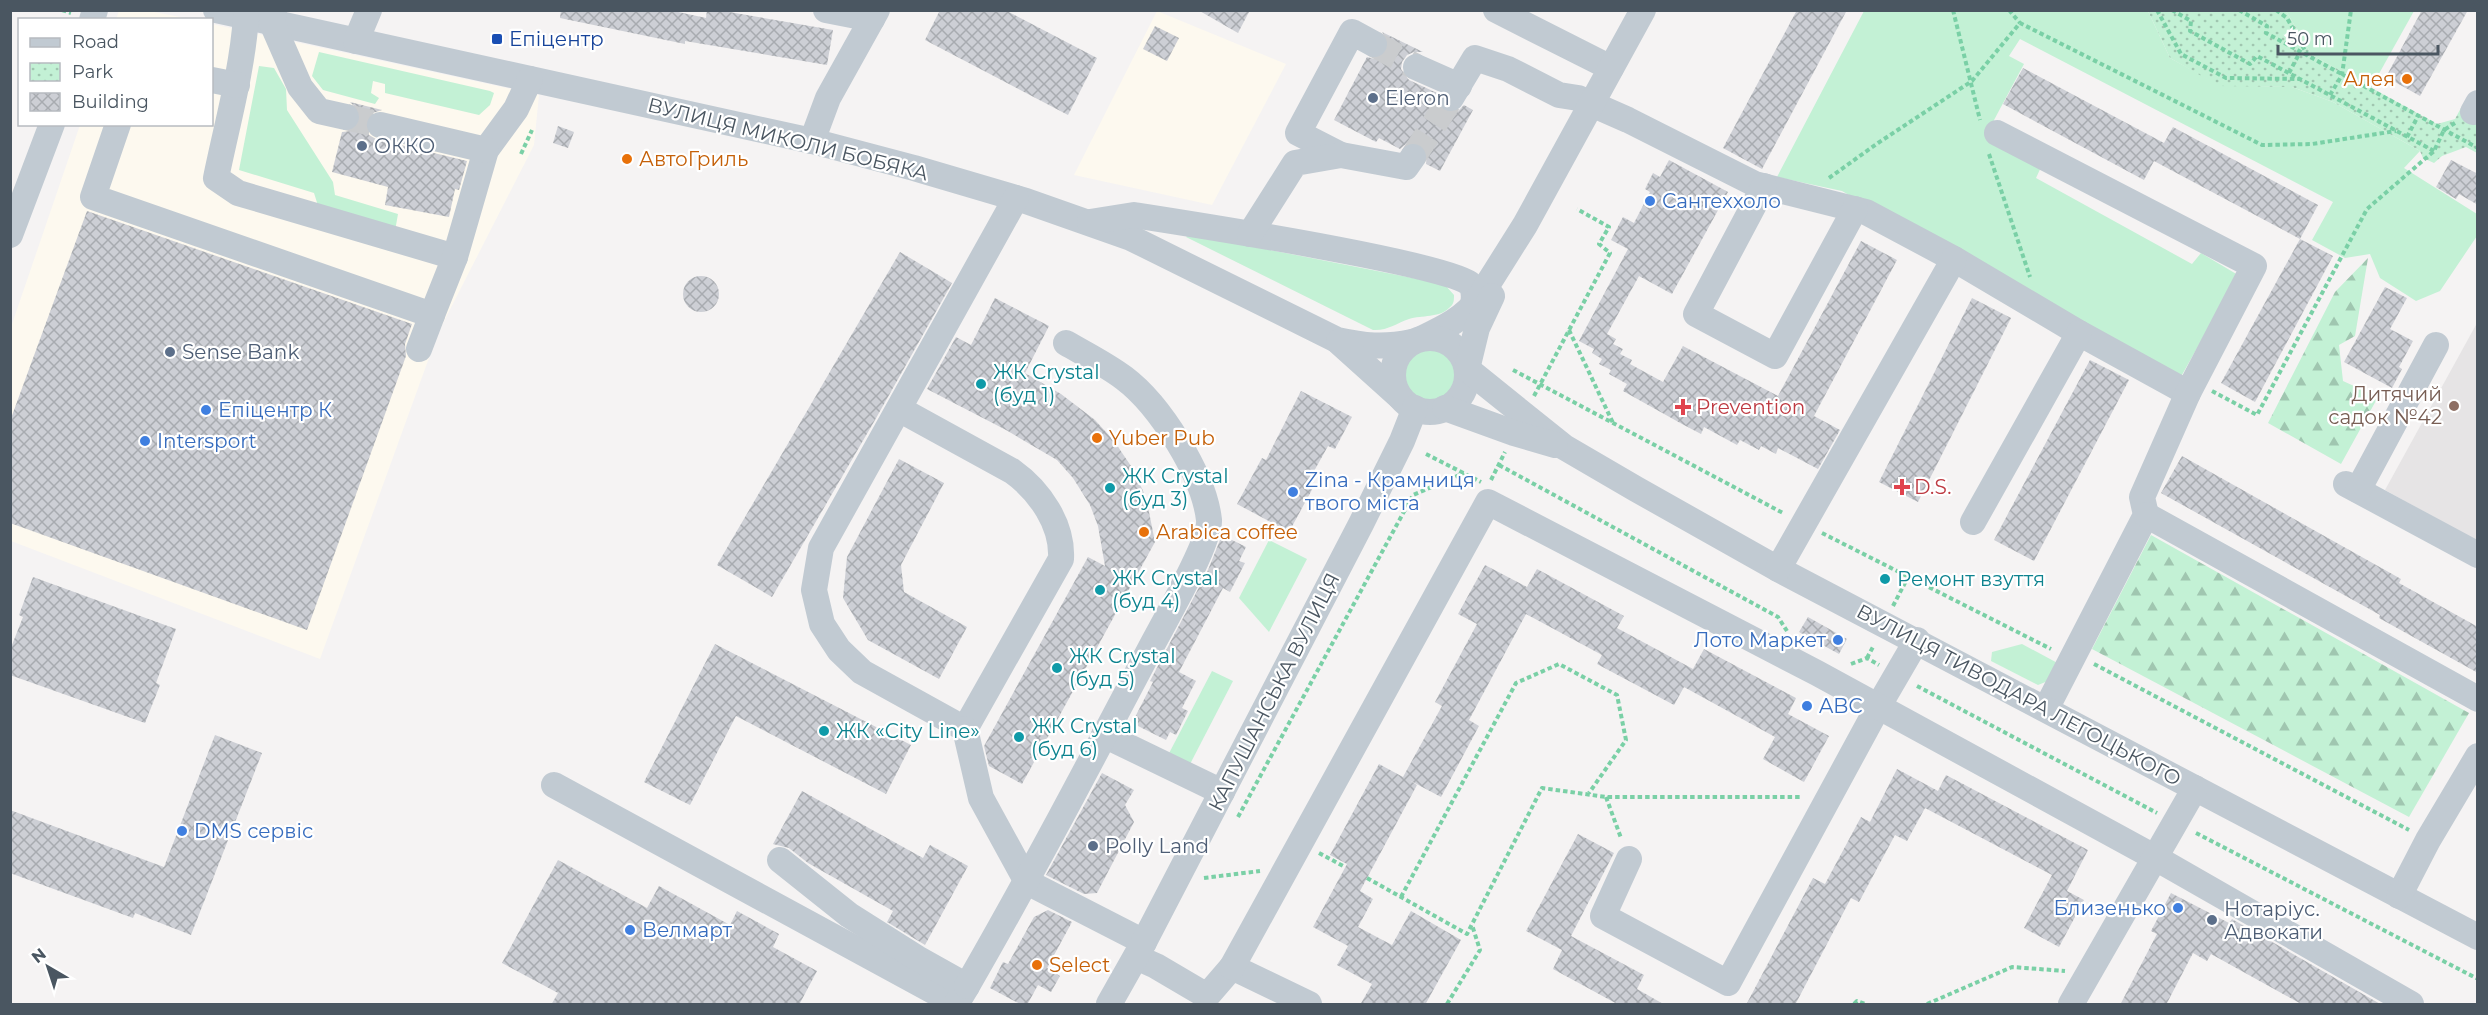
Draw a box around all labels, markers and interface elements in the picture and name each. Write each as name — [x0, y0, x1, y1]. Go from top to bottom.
legend — [18, 18, 213, 126]
scale bar — [2278, 18, 2438, 56]
place label: Епіцентр — [509, 27, 604, 51]
text: 50 m — [2287, 28, 2333, 50]
text: Road — [72, 31, 119, 53]
marker: Епіцентр — [490, 32, 504, 46]
text: Park — [72, 61, 113, 83]
place label: Алея — [2343, 67, 2395, 91]
marker: Алея — [2400, 72, 2414, 86]
place label: Eleron — [1385, 86, 1450, 110]
text: Building — [72, 91, 149, 113]
marker: Eleron — [1366, 91, 1380, 105]
street label: ВУЛИЦЯ МИКОЛИ БОБЯКА — [645, 92, 931, 186]
place label: ОККО — [374, 134, 435, 158]
marker: ОККО — [355, 139, 369, 153]
place label: АвтоГриль — [639, 147, 748, 171]
marker: АвтоГриль — [620, 152, 634, 166]
place label: Сантеххоло — [1662, 189, 1781, 213]
marker: Сантеххоло — [1643, 194, 1657, 208]
place label: Sense Bank — [182, 340, 299, 364]
marker: Sense Bank — [163, 345, 177, 359]
place label: ЖК Crystal (буд 1) — [993, 360, 1100, 407]
marker: ЖК Crystal (буд 1) — [974, 377, 988, 391]
place label: Дитячий садок №42 — [2328, 382, 2442, 429]
place label: Prevention — [1696, 395, 1805, 419]
place label: Епіцентр К — [218, 398, 332, 422]
marker: Prevention — [1674, 398, 1692, 416]
marker: Дитячий садок №42 — [2447, 399, 2461, 413]
marker: Епіцентр К — [199, 403, 213, 417]
place label: Yuber Pub — [1109, 426, 1215, 450]
place label: Intersport — [157, 429, 257, 453]
marker: Yuber Pub — [1090, 431, 1104, 445]
marker: Intersport — [138, 434, 152, 448]
place label: ЖК Crystal (буд 3) — [1122, 464, 1229, 511]
place label: Zina - Крамниця твого міста — [1305, 468, 1475, 515]
place label: D.S. — [1914, 475, 1952, 499]
marker: D.S. — [1895, 480, 1909, 494]
marker: ЖК Crystal (буд 3) — [1103, 481, 1117, 495]
marker: Zina - Крамниця твого міста — [1286, 485, 1300, 499]
place label: Arabica coffee — [1156, 520, 1298, 544]
marker: Arabica coffee — [1137, 525, 1151, 539]
place label: ЖК Crystal (буд 4) — [1112, 566, 1219, 613]
place label: Ремонт взуття — [1897, 567, 2045, 591]
street label: КАПУШАНСЬКА ВУЛИЦЯ — [1203, 569, 1345, 815]
marker: Ремонт взуття — [1878, 572, 1892, 586]
marker: ЖК Crystal (буд 4) — [1093, 583, 1107, 597]
street label: ВУЛИЦЯ ТИВОДАРА ЛЕГОЦЬКОГО — [1853, 599, 2185, 791]
place label: Лото Маркет — [1694, 628, 1827, 652]
marker: Лото Маркет — [1831, 633, 1845, 647]
place label: ЖК Crystal (буд 5) — [1069, 644, 1176, 691]
marker: ЖК Crystal (буд 5) — [1050, 661, 1064, 675]
place label: ABC — [1819, 694, 1863, 718]
marker: ABC — [1800, 699, 1814, 713]
place label: ЖК Crystal (буд 6) — [1031, 714, 1138, 761]
place label: ЖК «City Line» — [836, 719, 980, 743]
marker: ЖК «City Line» — [817, 724, 831, 738]
marker: ЖК Crystal (буд 6) — [1012, 730, 1026, 744]
place label: DMS сервіс — [194, 819, 313, 843]
marker: DMS сервіс — [175, 824, 189, 838]
place label: Polly Land — [1105, 834, 1209, 858]
marker: Polly Land — [1086, 839, 1100, 853]
place label: Близенько — [2054, 896, 2166, 920]
place label: Нотаріус. Адвокати — [2224, 897, 2323, 944]
marker: Близенько — [2171, 901, 2185, 915]
marker: Нотаріус. Адвокати — [2205, 913, 2219, 927]
place label: Велмарт — [642, 918, 733, 942]
marker: Велмарт — [623, 923, 637, 937]
north arrow — [18, 937, 78, 997]
text: N — [28, 944, 50, 967]
place label: Select — [1049, 953, 1110, 977]
marker: Select — [1030, 958, 1044, 972]

